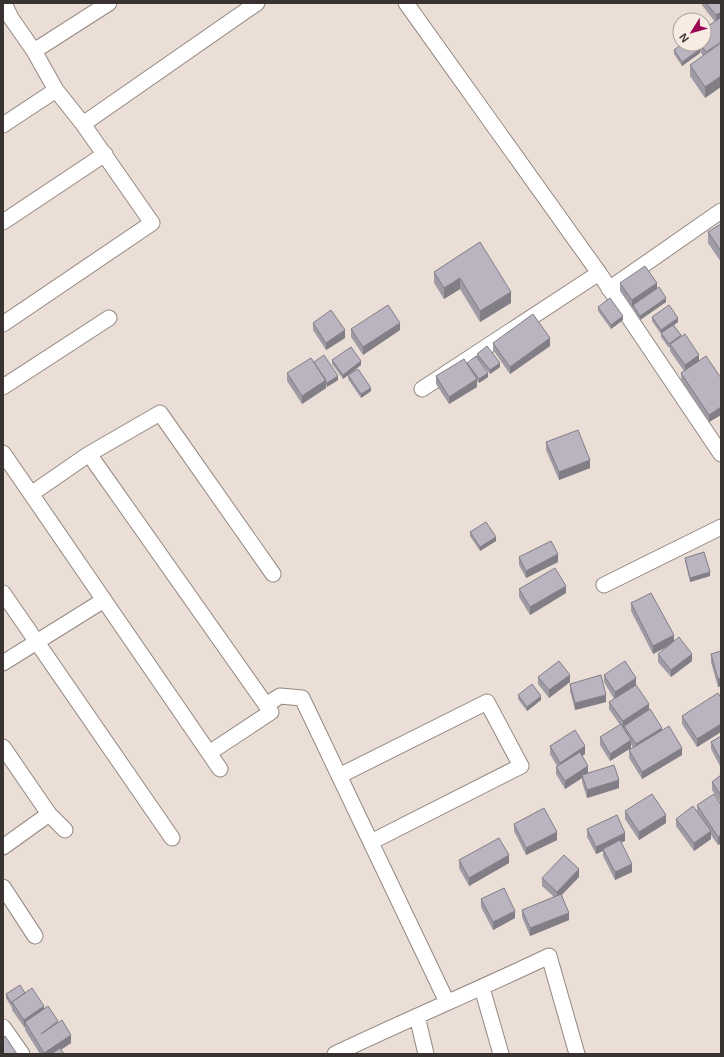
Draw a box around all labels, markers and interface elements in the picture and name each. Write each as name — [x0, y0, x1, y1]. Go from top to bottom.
north arrow — [672, 12, 712, 52]
text: N — [677, 31, 691, 45]

